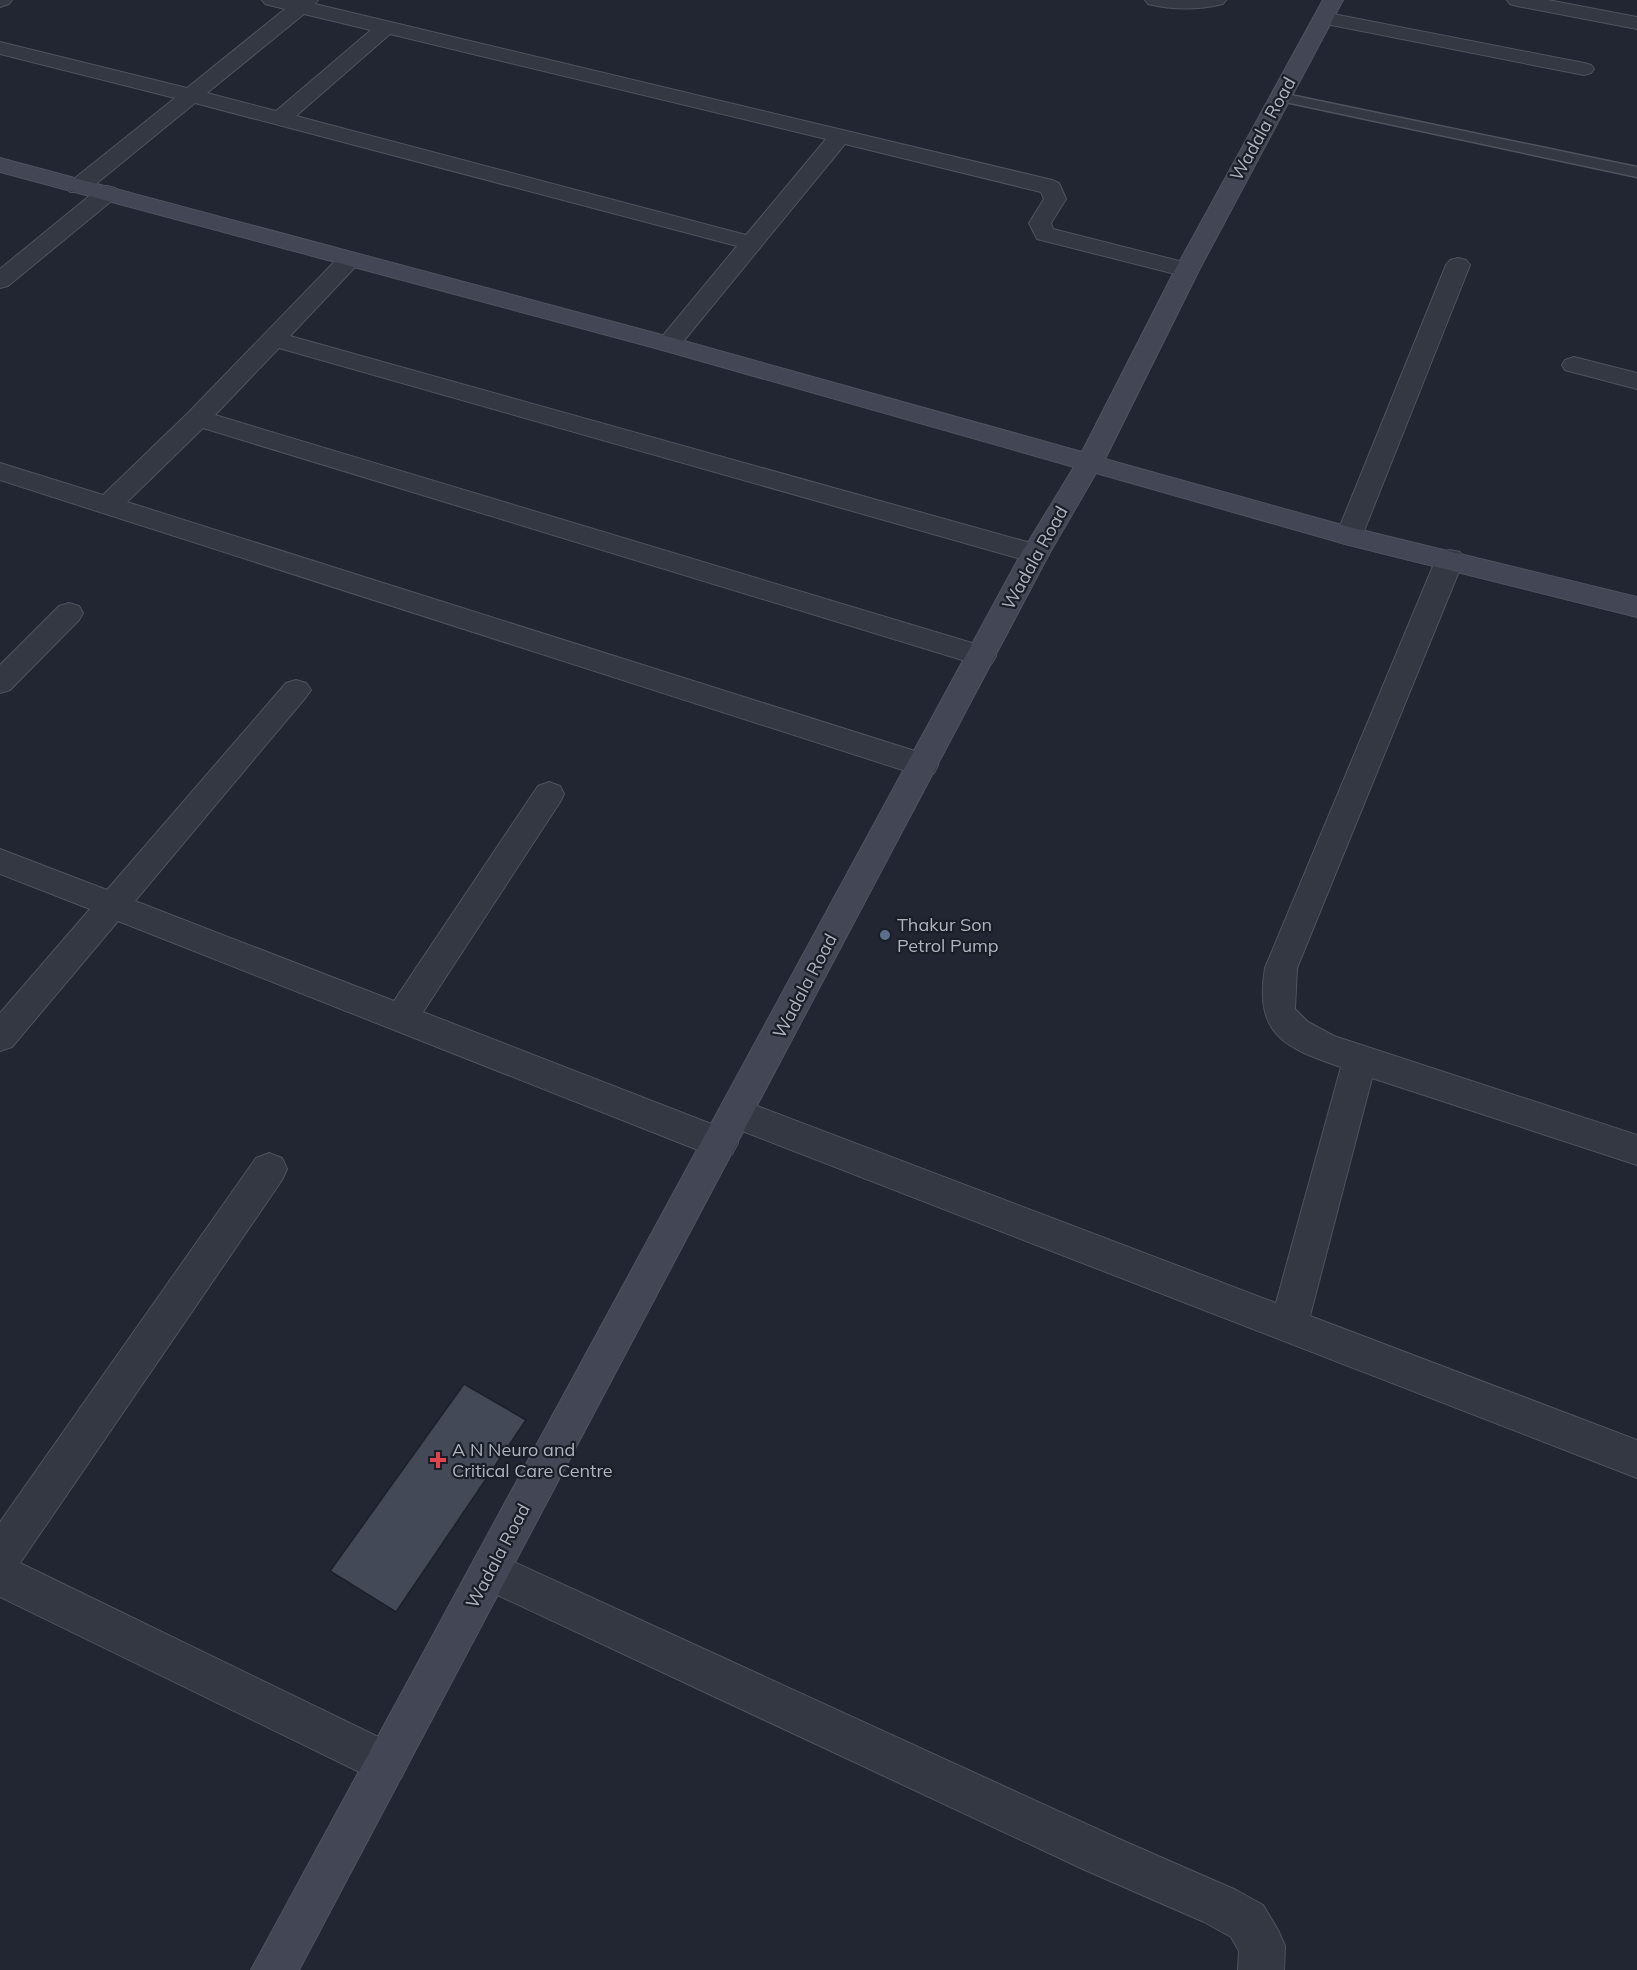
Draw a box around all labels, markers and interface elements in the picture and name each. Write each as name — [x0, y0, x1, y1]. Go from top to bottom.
street label: Wadala Road — [1225, 73, 1301, 185]
street label: Wadala Road — [997, 502, 1073, 614]
place label: Thakur Son Petrol Pump — [897, 913, 999, 957]
marker: Thakur Son Petrol Pump — [878, 928, 892, 942]
street label: Wadala Road — [767, 929, 842, 1042]
place label: A N Neuro and Critical Care Centre — [452, 1438, 613, 1482]
marker: A N Neuro and Critical Care Centre — [429, 1451, 447, 1469]
street label: Wadala Road — [460, 1499, 535, 1612]

